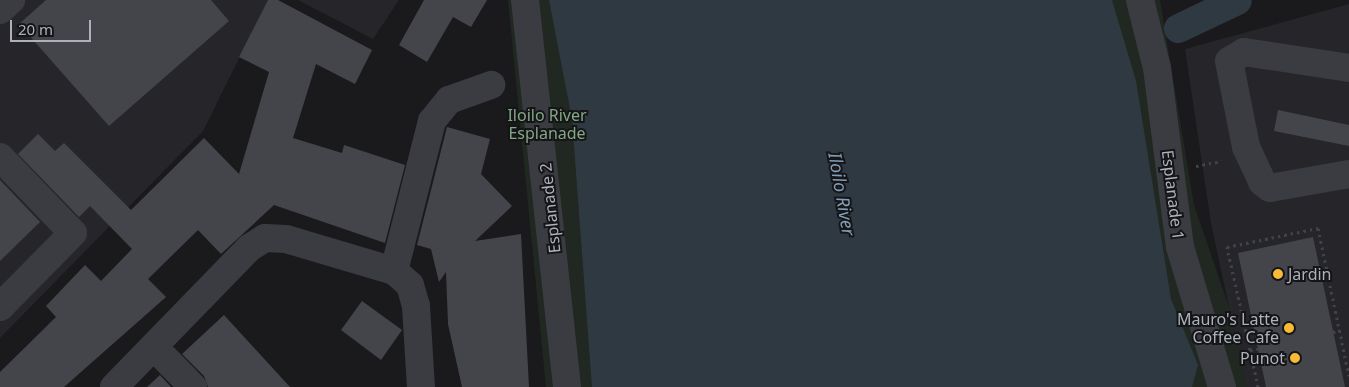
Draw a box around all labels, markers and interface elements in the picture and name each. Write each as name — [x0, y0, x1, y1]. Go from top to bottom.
scale bar — [12, 10, 94, 42]
text: 20 m — [18, 19, 53, 39]
park label: Iloilo River Esplanade — [507, 105, 587, 143]
street label: Esplanade 1 — [1158, 149, 1188, 241]
water label: Iloilo River — [824, 151, 860, 237]
street label: Esplanade 2 — [536, 162, 564, 254]
place label: Jardin — [1288, 264, 1331, 284]
marker: Jardin — [1272, 268, 1284, 280]
place label: Mauro's Latte Coffee Cafe — [1177, 309, 1279, 347]
marker: Mauro's Latte Coffee Cafe — [1283, 322, 1295, 334]
place label: Punot — [1240, 348, 1285, 368]
marker: Punot — [1289, 352, 1301, 364]

